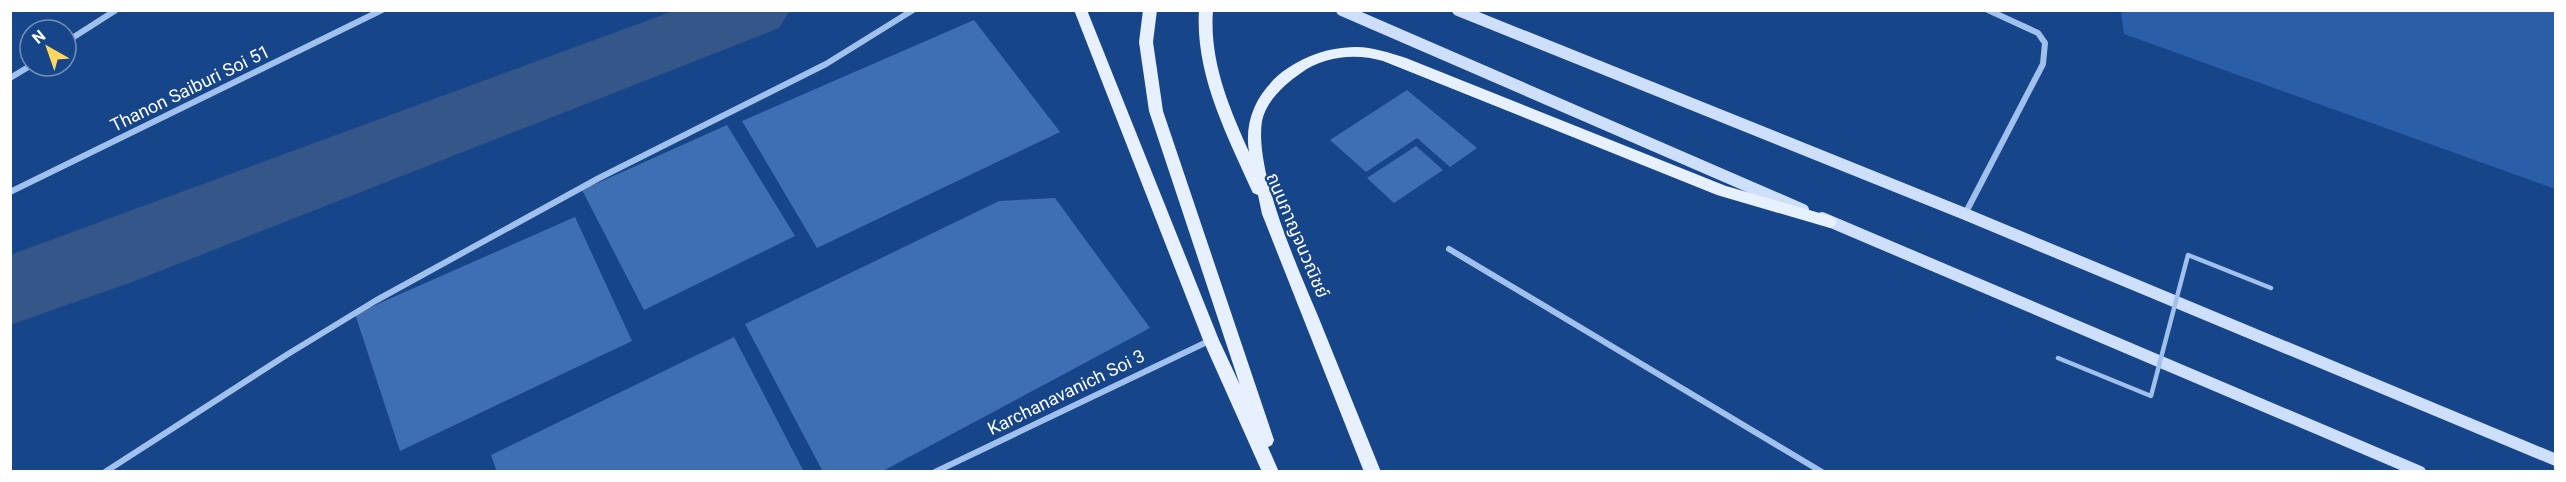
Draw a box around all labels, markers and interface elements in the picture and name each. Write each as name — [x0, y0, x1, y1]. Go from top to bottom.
north arrow — [18, 18, 78, 78]
text: N — [28, 26, 49, 48]
street label: Thanon Saiburi Soi 51 — [107, 40, 273, 136]
street label: ถนนกาญจนวณิชย์ — [1262, 169, 1334, 301]
street label: Karchanavanich Soi 3 — [984, 345, 1148, 439]

